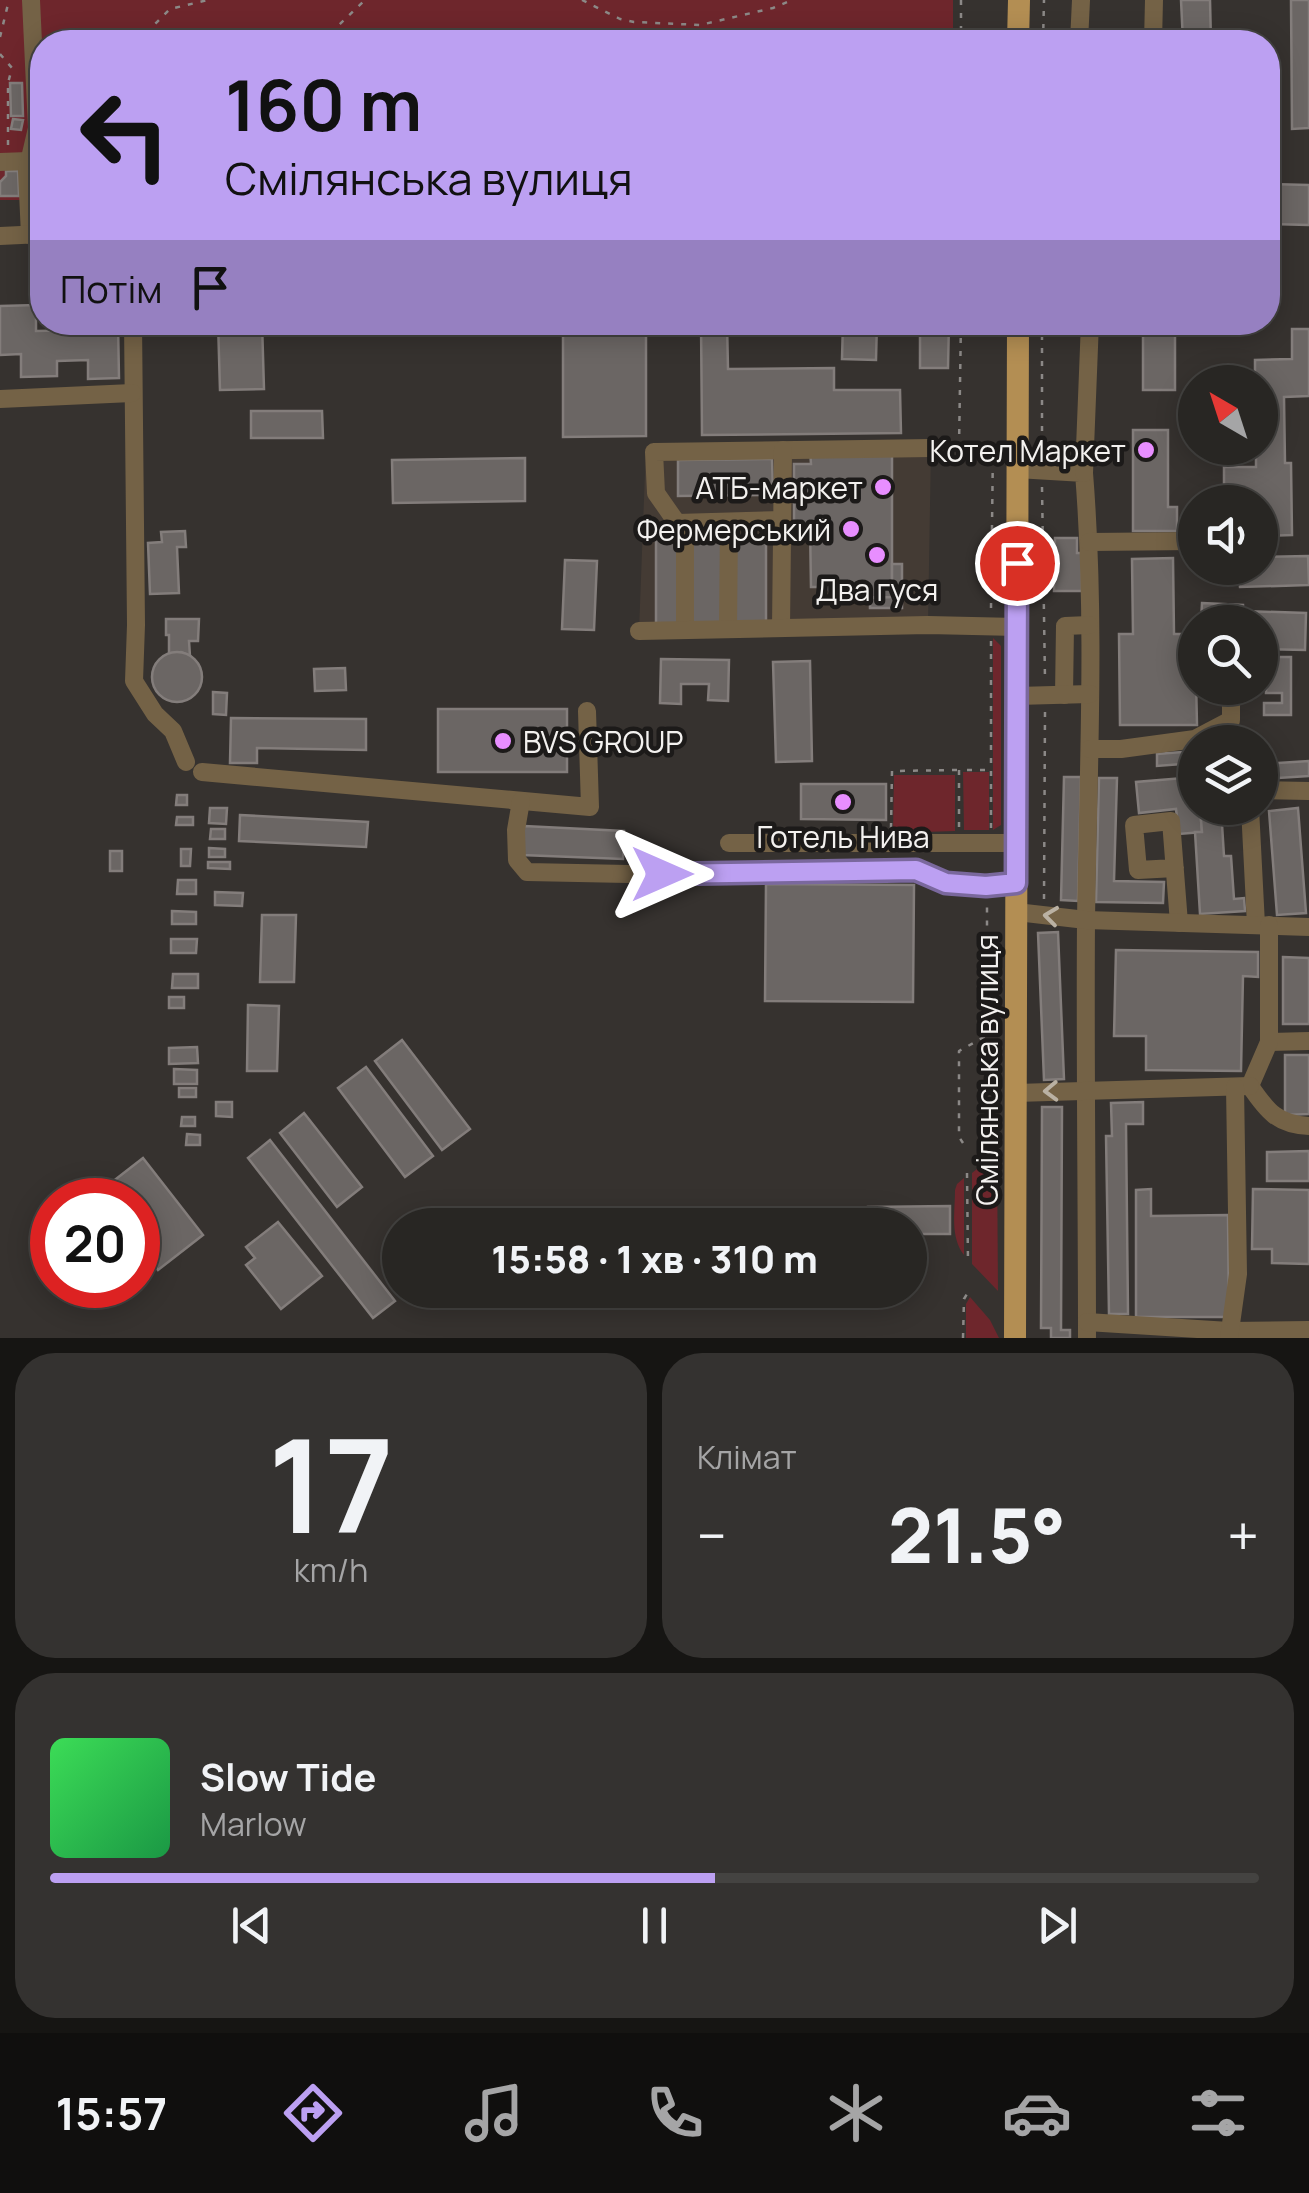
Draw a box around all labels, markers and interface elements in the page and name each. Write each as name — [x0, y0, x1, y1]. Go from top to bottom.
text: 160 m — [225, 56, 422, 152]
icon: left — [60, 70, 190, 200]
text: Смілянська вулиця — [225, 147, 633, 209]
icon: arrive — [183, 260, 238, 315]
text: Потім — [60, 262, 163, 314]
north arrow — [1178, 365, 1278, 465]
map controls — [1178, 365, 1278, 825]
place label: Котел Маркет — [930, 430, 1126, 471]
marker: Котел Маркет — [1135, 439, 1157, 461]
place label: АТБ-маркет — [695, 467, 863, 508]
marker: АТБ-маркет — [872, 476, 894, 498]
button: sound — [1178, 485, 1278, 585]
place label: Фермерський — [637, 509, 831, 550]
marker: Фермерський — [840, 518, 862, 540]
pin — [975, 521, 1060, 606]
icon: arrive — [990, 536, 1045, 591]
marker: Два гуся — [866, 544, 888, 566]
place label: Два гуся — [816, 569, 938, 610]
button: search — [1178, 605, 1278, 705]
place label: BVS GROUP — [523, 721, 683, 762]
button: layers — [1178, 725, 1278, 825]
marker: BVS GROUP — [492, 730, 514, 752]
marker: Готель Нива — [832, 791, 854, 813]
place label: Готель Нива — [756, 816, 930, 857]
position arrow — [610, 822, 714, 926]
one-way arrow — [1043, 906, 1059, 927]
street label: Смілянська вулиця — [966, 934, 1007, 1206]
one-way arrow — [1043, 1081, 1059, 1102]
speed limit sign: 20 — [30, 1178, 160, 1308]
text: 15:58 · 1 хв · 310 m — [491, 1232, 818, 1284]
text: 17 — [268, 1394, 394, 1572]
text: Клімат — [697, 1435, 797, 1479]
text: 21.5° — [888, 1483, 1066, 1586]
text: − — [697, 1497, 727, 1573]
text: + — [1227, 1497, 1259, 1573]
text: km/h — [294, 1548, 368, 1592]
text: Slow Tide — [200, 1750, 377, 1802]
text: Marlow — [200, 1802, 307, 1846]
icon: previous — [224, 1898, 279, 1953]
icon: pause — [627, 1898, 682, 1953]
icon: next — [1030, 1898, 1085, 1953]
icon: directions — [278, 2078, 348, 2148]
icon: music — [459, 2078, 529, 2148]
icon: phone — [640, 2078, 710, 2148]
icon: climate — [821, 2078, 891, 2148]
icon: car — [1002, 2078, 1072, 2148]
icon: filters — [1183, 2078, 1253, 2148]
text: 15:57 — [56, 2082, 167, 2144]

